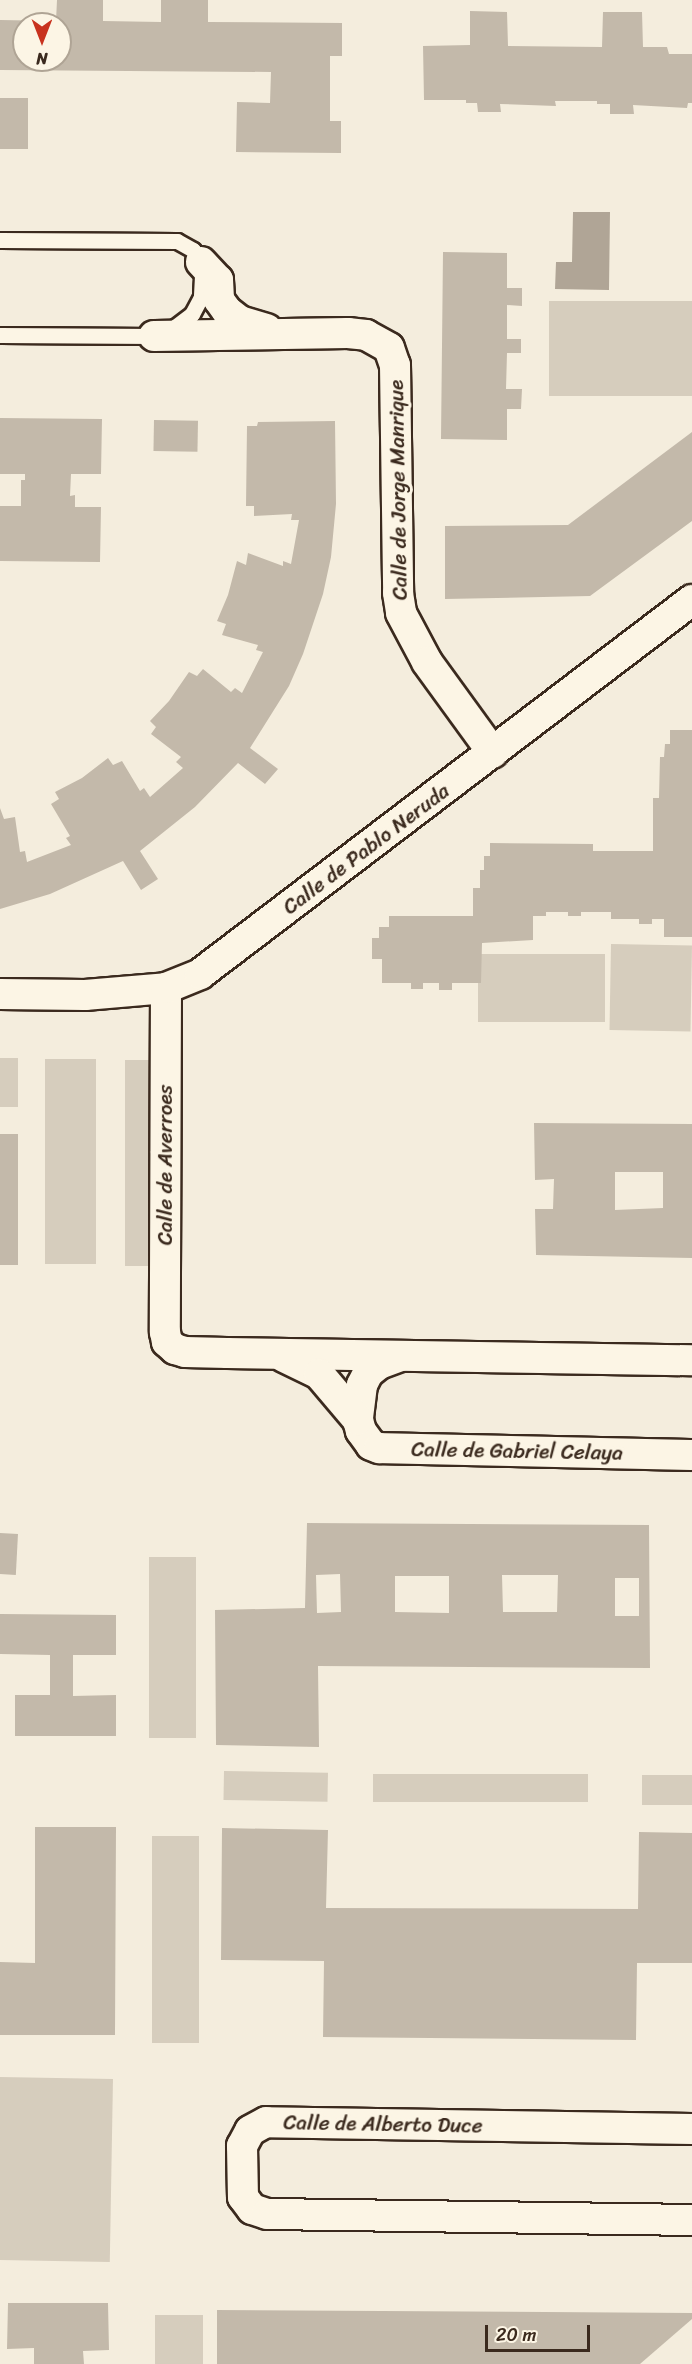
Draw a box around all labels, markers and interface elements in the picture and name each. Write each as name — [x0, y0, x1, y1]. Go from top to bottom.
north arrow — [12, 12, 72, 72]
text: N — [36, 44, 48, 73]
street label: Calle de Jorge Manrique — [383, 379, 413, 601]
street label: Calle de Pablo Neruda — [277, 778, 455, 920]
street label: Calle de Averroes — [152, 1084, 178, 1246]
street label: Calle de Gabriel Celaya — [411, 1437, 623, 1465]
street label: Calle de Alberto Duce — [283, 2110, 483, 2138]
scale bar — [488, 2313, 593, 2351]
text: 20 m — [496, 2319, 536, 2351]

